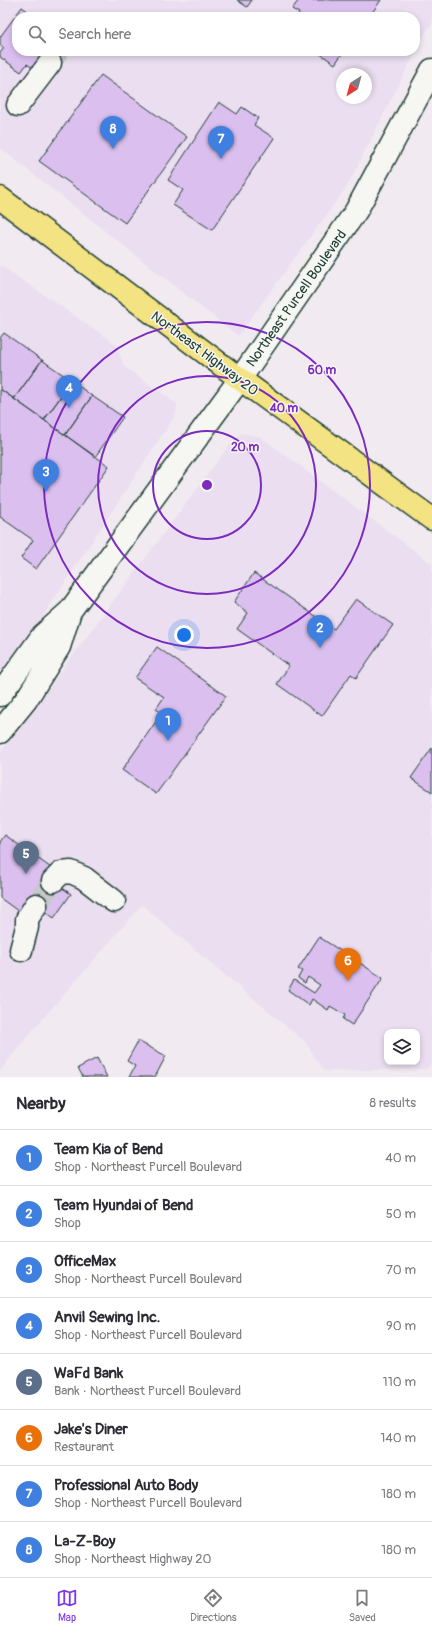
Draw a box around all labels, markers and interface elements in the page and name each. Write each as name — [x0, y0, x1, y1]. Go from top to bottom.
search box — [12, 12, 420, 56]
icon: search — [26, 23, 48, 45]
text: Search here — [58, 25, 131, 44]
north arrow — [336, 68, 372, 104]
pin: 8 — [100, 116, 126, 149]
pin: 7 — [208, 126, 234, 159]
street label: Northeast Purcell Boulevard — [243, 226, 350, 370]
street label: Northeast Highway 20 — [148, 307, 262, 399]
text: 60 m — [308, 363, 337, 378]
pin: 4 — [56, 375, 82, 408]
text: 40 m — [269, 401, 299, 416]
text: 20 m — [231, 440, 259, 455]
pin: 3 — [33, 459, 59, 492]
centre of rings — [200, 478, 214, 492]
pin: 2 — [307, 615, 333, 648]
your location — [174, 625, 194, 645]
pin: 1 — [155, 708, 181, 741]
pin: 5 — [13, 841, 39, 874]
pin: 6 — [335, 948, 361, 981]
map controls — [384, 1029, 420, 1065]
button: layers — [384, 1029, 420, 1065]
text: Nearby — [16, 1093, 65, 1114]
text: 8 results — [370, 1095, 416, 1111]
text: Team Kia of Bend — [54, 1140, 163, 1159]
text: 1 — [26, 1150, 32, 1166]
text: 40 m — [385, 1150, 416, 1166]
text: Shop · Northeast Purcell Boulevard — [54, 1159, 242, 1175]
text: Team Hyundai of Bend — [54, 1196, 193, 1215]
text: 2 — [25, 1206, 33, 1222]
text: 50 m — [386, 1206, 416, 1222]
text: Shop — [54, 1215, 81, 1231]
text: OfficeMax — [54, 1252, 116, 1271]
text: 3 — [25, 1262, 33, 1278]
text: 70 m — [386, 1262, 416, 1278]
text: Shop · Northeast Purcell Boulevard — [54, 1271, 242, 1287]
text: Anvil Sewing Inc. — [54, 1308, 160, 1327]
text: 4 — [25, 1318, 33, 1334]
text: 90 m — [386, 1318, 416, 1334]
text: Shop · Northeast Purcell Boulevard — [54, 1327, 242, 1343]
text: WaFd Bank — [54, 1364, 123, 1383]
text: 5 — [25, 1374, 33, 1390]
text: 110 m — [383, 1374, 416, 1390]
text: Bank · Northeast Purcell Boulevard — [54, 1383, 241, 1399]
text: Jake's Diner — [54, 1420, 128, 1439]
text: 6 — [25, 1430, 33, 1446]
text: 140 m — [380, 1430, 416, 1446]
text: Restaurant — [54, 1439, 114, 1455]
text: Professional Auto Body — [54, 1476, 198, 1495]
text: 7 — [26, 1486, 32, 1502]
text: 180 m — [381, 1486, 416, 1502]
text: Shop · Northeast Purcell Boulevard — [54, 1495, 242, 1511]
text: La-Z-Boy — [54, 1532, 115, 1551]
text: 8 — [26, 1542, 32, 1558]
text: 180 m — [381, 1542, 416, 1558]
text: Shop · Northeast Highway 20 — [54, 1551, 211, 1567]
tab: Map — [56, 1587, 78, 1624]
tab: Directions — [190, 1587, 237, 1624]
tab: Saved — [349, 1587, 376, 1624]

